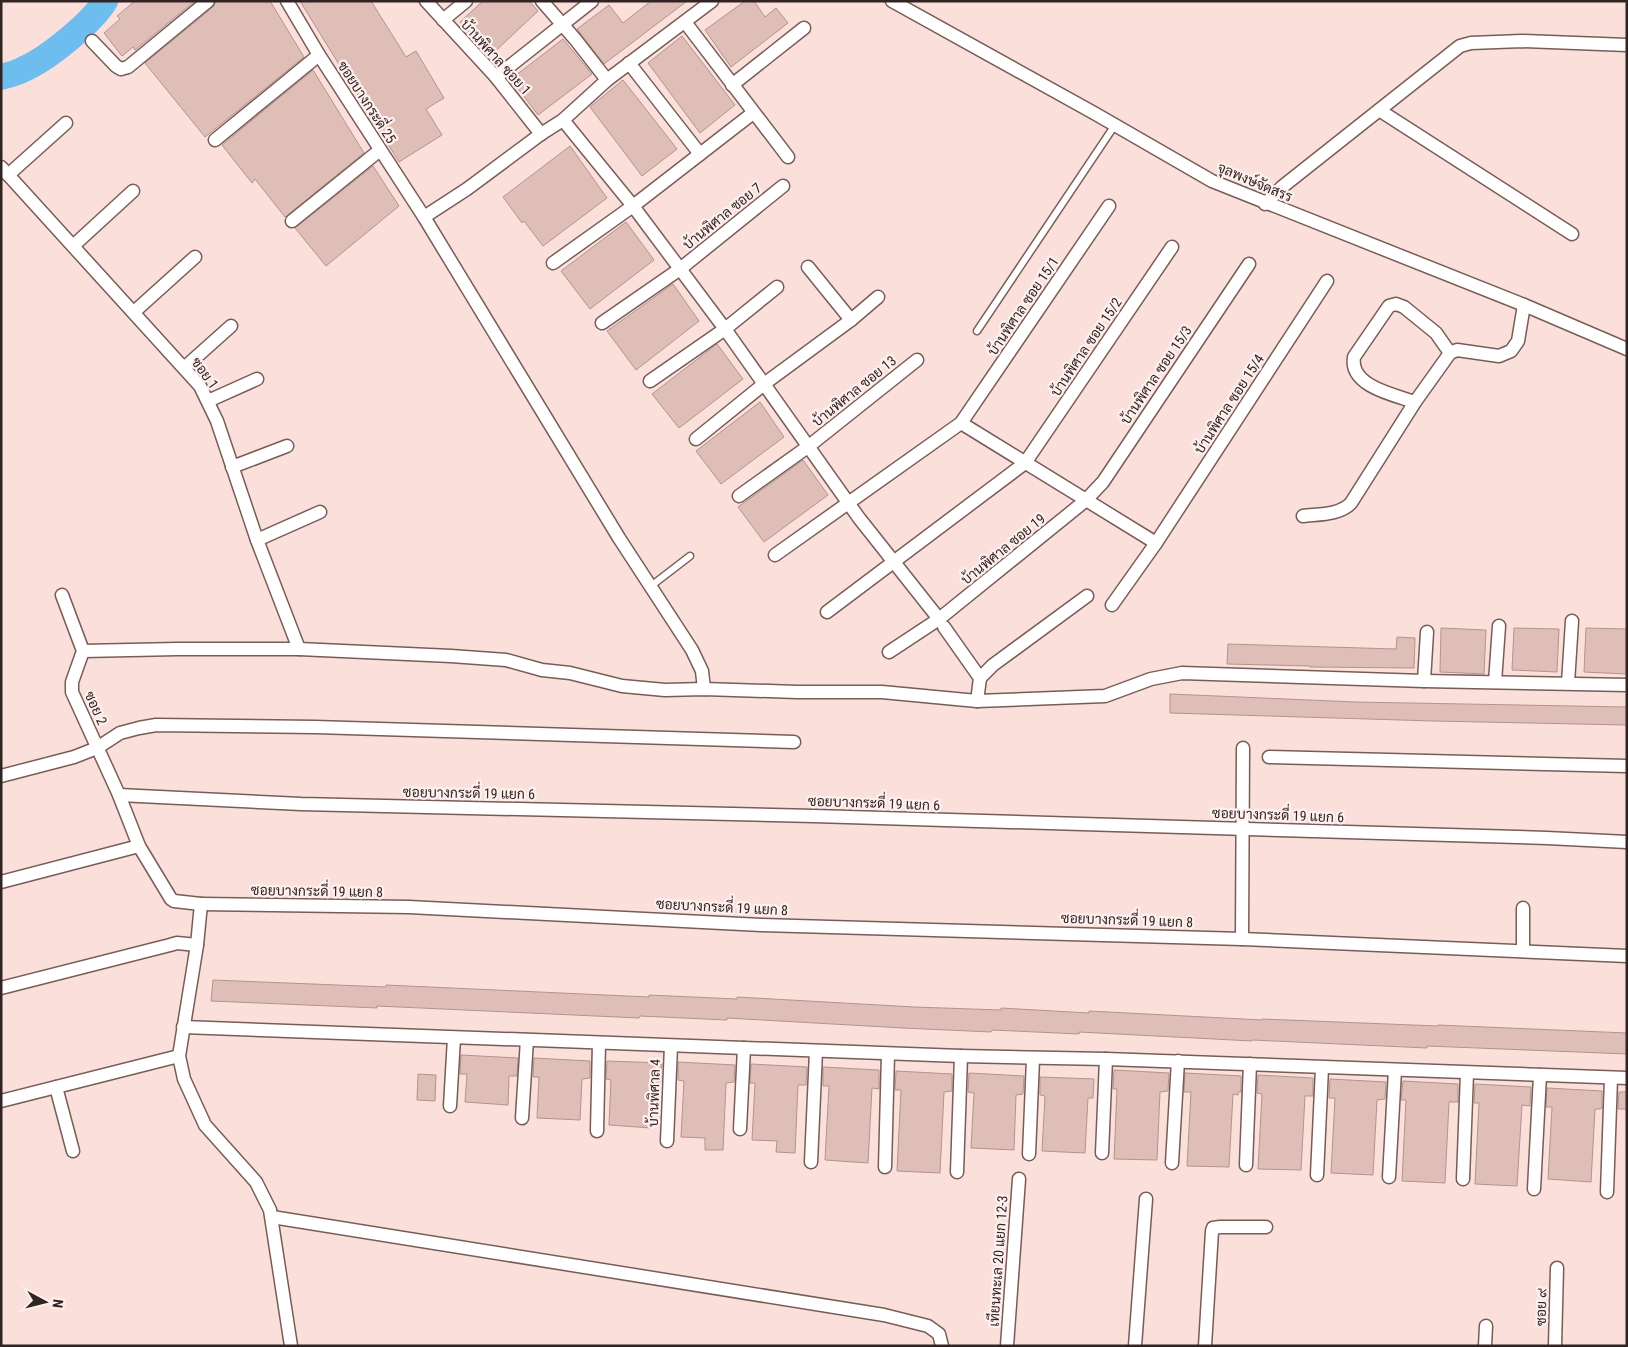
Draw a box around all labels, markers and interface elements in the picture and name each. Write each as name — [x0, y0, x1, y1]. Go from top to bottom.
street label: บ้านพิศาล ซอย 1 — [458, 15, 535, 98]
street label: ซอยบางกระดี่ 25 — [335, 56, 403, 146]
street label: จุลพงษ์จัดสรร — [1214, 158, 1295, 207]
street label: บ้านพิศาล ซอย 7 — [679, 179, 765, 253]
street label: บ้านพิศาล ซอย 15/1 — [983, 253, 1062, 358]
street label: บ้านพิศาล ซอย 15/2 — [1046, 294, 1125, 399]
street label: บ้านพิศาล ซอย 15/3 — [1116, 322, 1195, 427]
street label: บ้านพิศาล ซอย 15/4 — [1190, 351, 1267, 457]
street label: บ้านพิศาล ซอย 13 — [808, 352, 899, 430]
street label: ซอย 1 — [188, 354, 222, 392]
street label: บ้านพิศาล ซอย 19 — [957, 510, 1048, 588]
street label: ซอย 2 — [82, 689, 110, 727]
street label: ซอยบางกระดี่ 19 แยก 6 — [403, 780, 535, 802]
street label: ซอยบางกระดี่ 19 แยก 6 — [808, 789, 941, 813]
street label: ซอยบางกระดี่ 19 แยก 6 — [1212, 801, 1345, 825]
street label: ซอยบางกระดี่ 19 แยก 8 — [251, 878, 383, 900]
street label: ซอยบางกระดี่ 19 แยก 8 — [656, 892, 789, 918]
street label: ซอยบางกระดี่ 19 แยก 8 — [1061, 906, 1194, 930]
street label: บ้านพิศาล 4 — [644, 1058, 663, 1127]
street label: เทียนทะเล 20 แยก 12-3 — [984, 1195, 1011, 1327]
north arrow — [20, 1277, 70, 1327]
street label: ซอย ๙ — [1533, 1288, 1549, 1326]
text: N — [49, 1298, 66, 1309]

